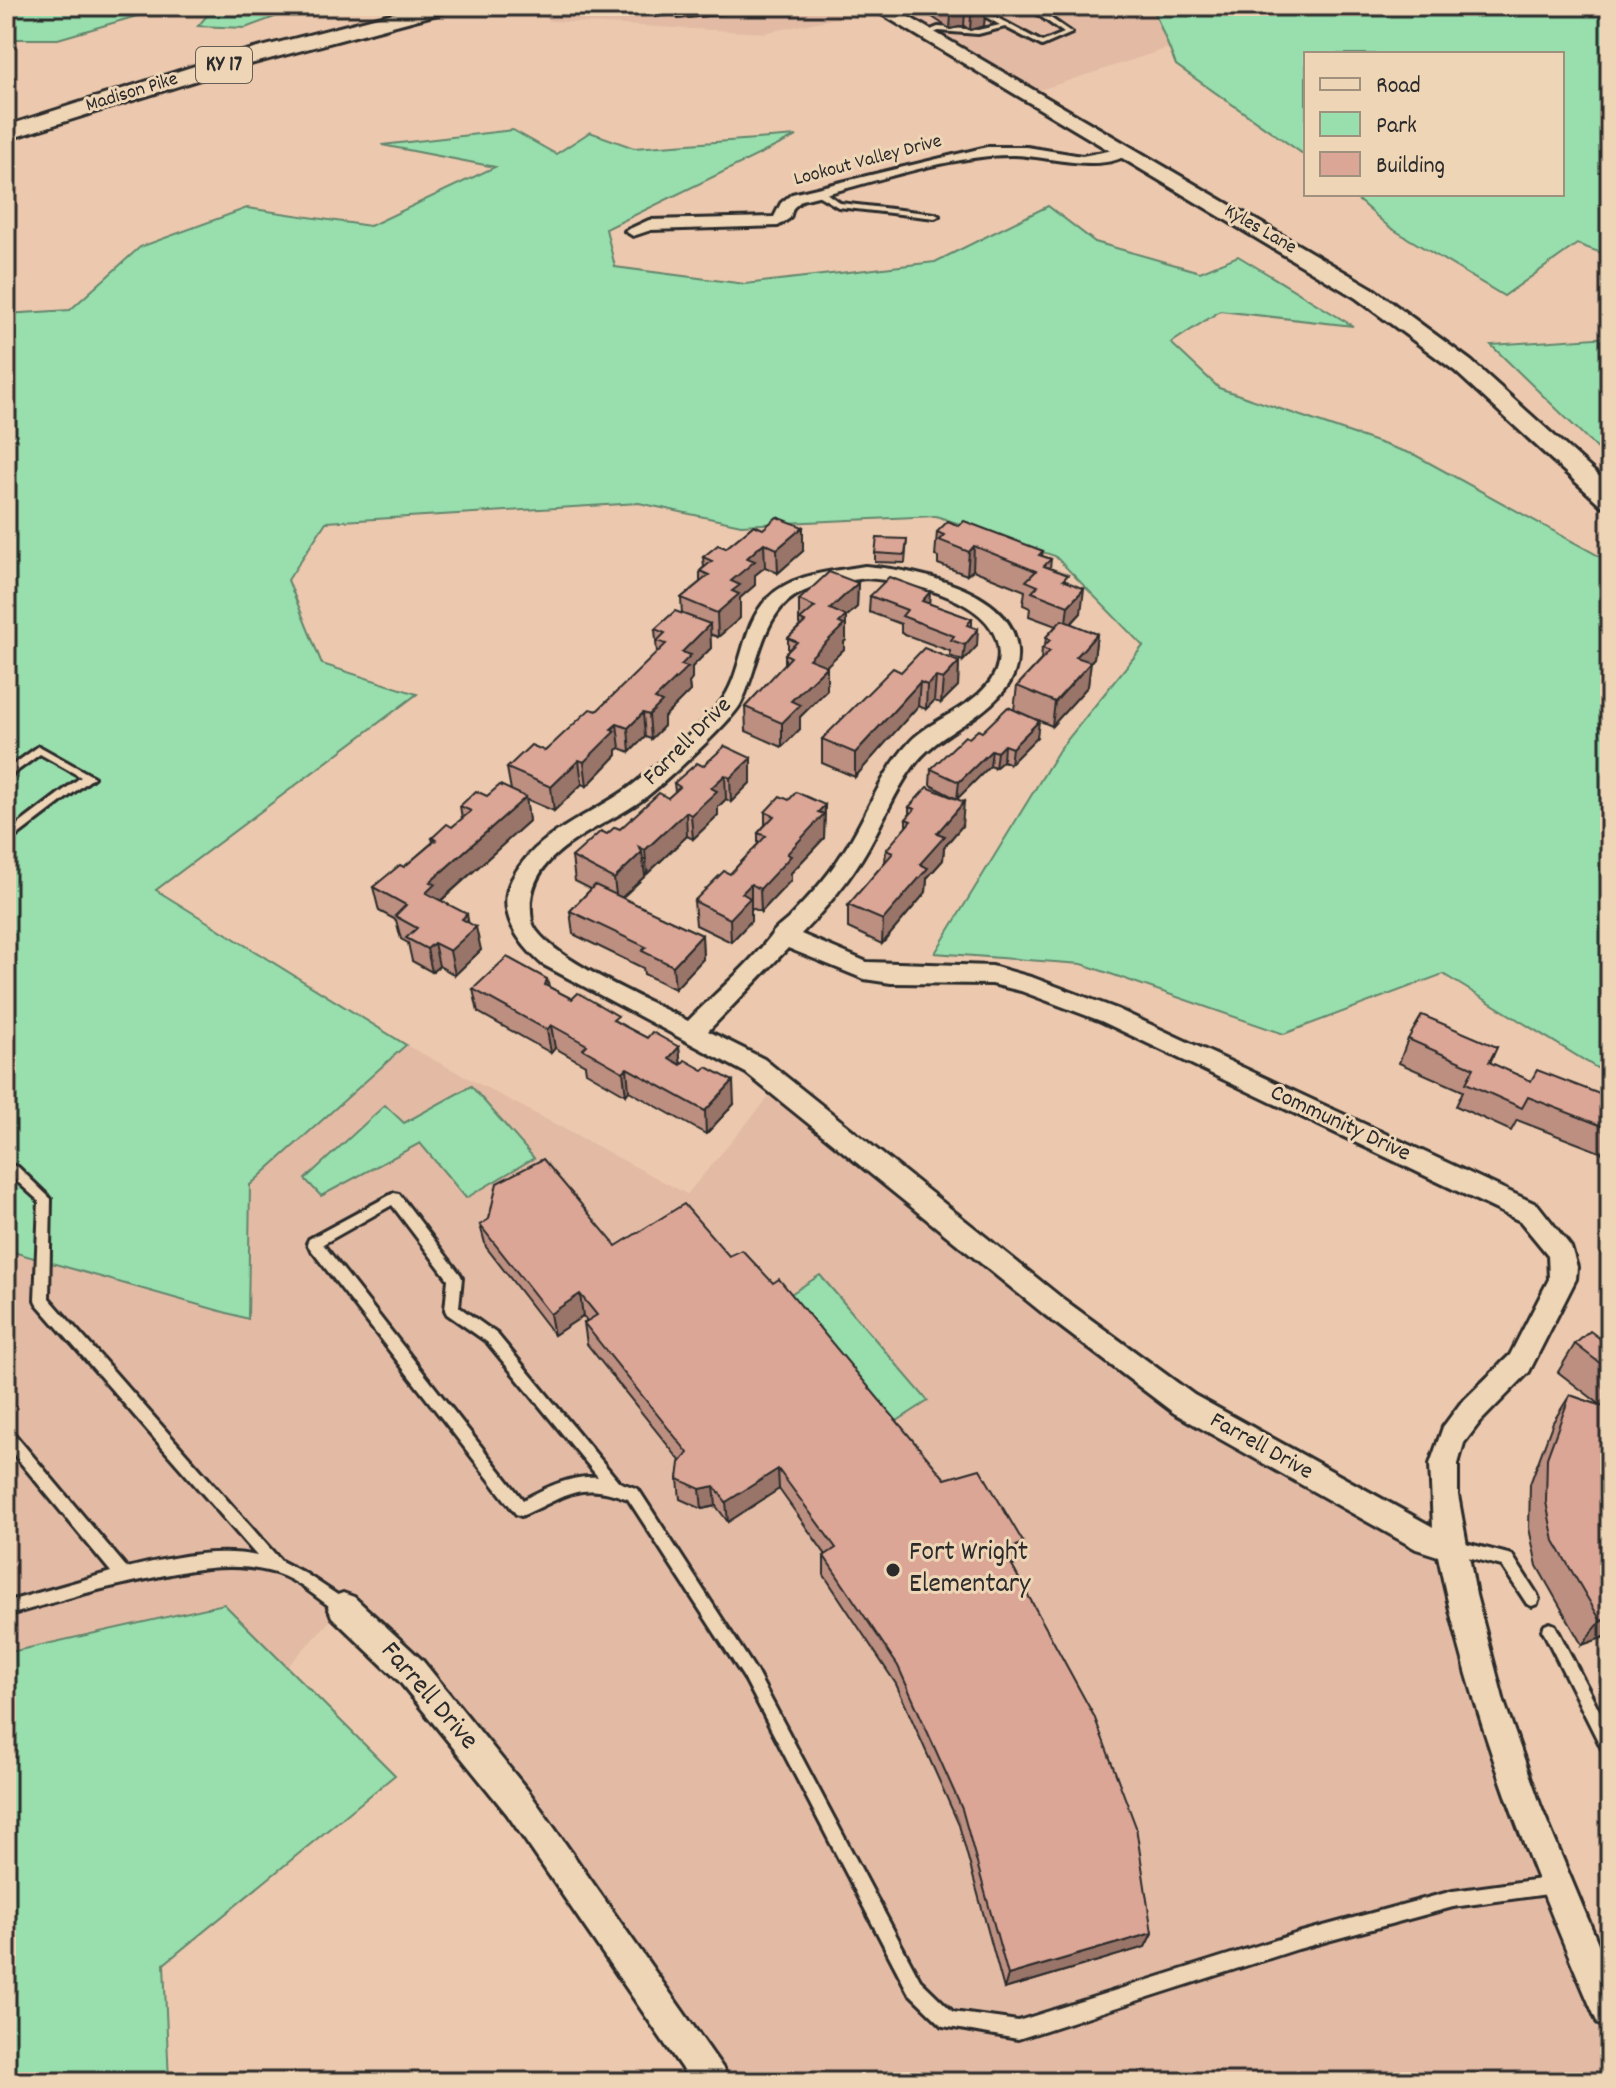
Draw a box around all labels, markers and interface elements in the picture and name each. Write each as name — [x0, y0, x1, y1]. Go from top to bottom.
road number: KY 17 — [196, 47, 252, 83]
legend — [1304, 52, 1564, 196]
street label: Madison Pike — [82, 66, 182, 120]
text: Road — [1376, 70, 1421, 104]
text: Park — [1376, 110, 1417, 144]
street label: Lookout Valley Drive — [791, 128, 945, 194]
text: Building — [1376, 150, 1445, 184]
street label: Kyles Lane — [1219, 198, 1302, 262]
street label: Farrell Drive — [636, 690, 740, 794]
street label: Community Drive — [1264, 1077, 1416, 1171]
street label: Farrell Drive — [1203, 1405, 1319, 1489]
place label: Fort Wright Elementary — [909, 1534, 1031, 1606]
marker: Fort Wright Elementary — [884, 1561, 902, 1579]
street label: Farrell Drive — [369, 1634, 487, 1760]

